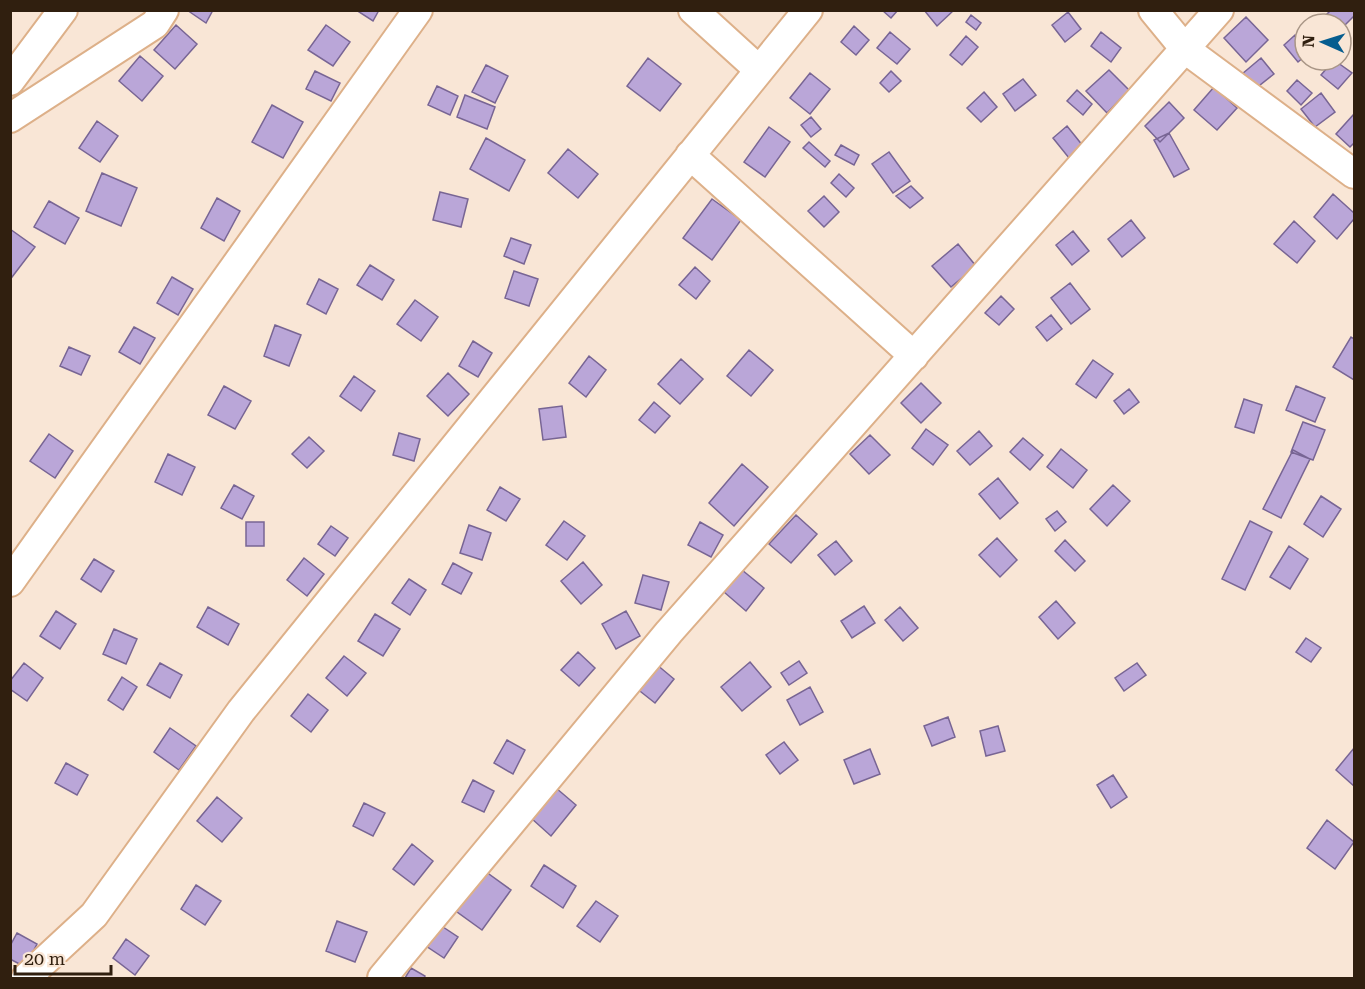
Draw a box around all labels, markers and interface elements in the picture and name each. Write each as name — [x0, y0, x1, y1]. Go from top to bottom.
north arrow — [1293, 12, 1353, 72]
text: N — [1299, 35, 1318, 48]
scale bar — [15, 938, 111, 976]
text: 20 m — [24, 948, 65, 969]

